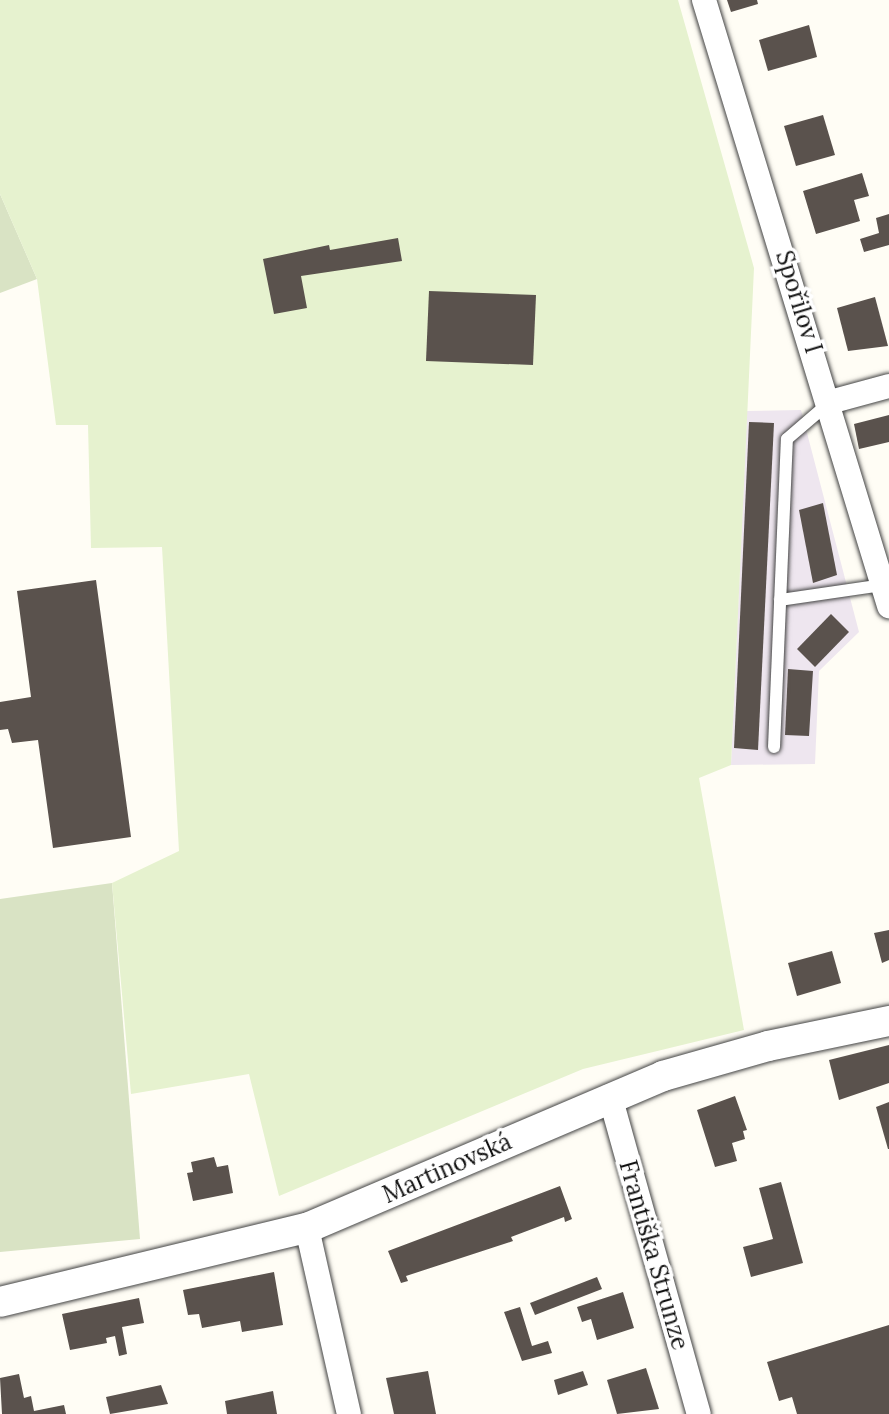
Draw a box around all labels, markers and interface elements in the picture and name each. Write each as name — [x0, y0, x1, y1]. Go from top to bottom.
street label: Spořilov I — [770, 247, 828, 357]
street label: Martinovská — [378, 1127, 516, 1209]
street label: Františka Strunze — [613, 1157, 695, 1353]

